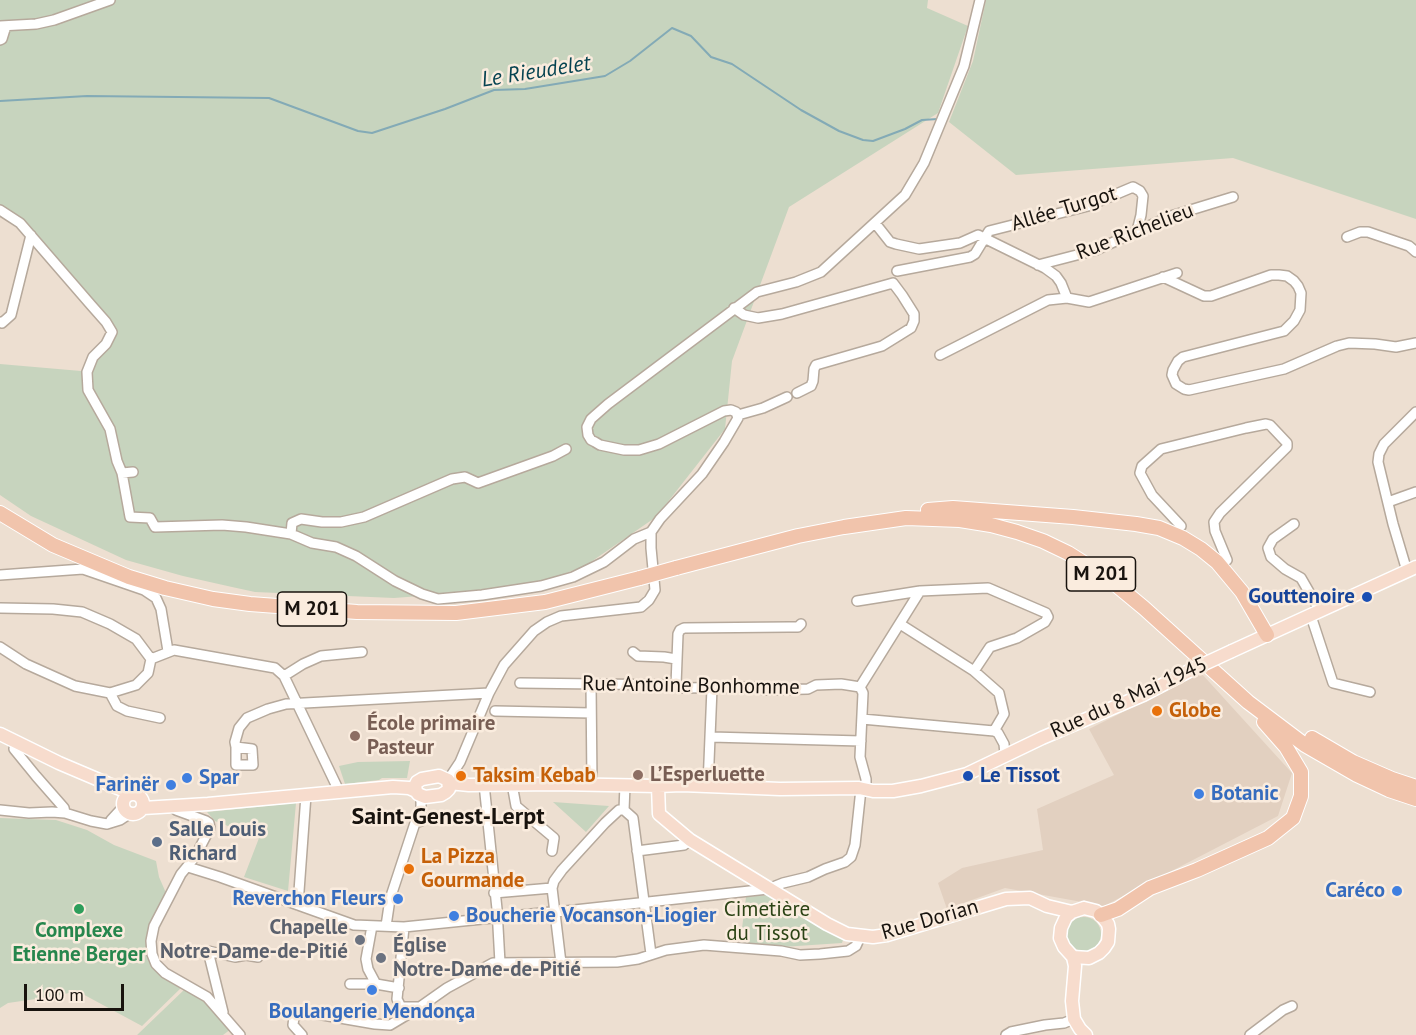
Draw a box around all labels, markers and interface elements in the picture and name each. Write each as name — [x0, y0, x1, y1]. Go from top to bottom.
water label: Le Rieudelet — [480, 50, 592, 94]
street label: Allée Turgot — [1008, 181, 1120, 237]
street label: Rue Richelieu — [1073, 198, 1197, 266]
road number: M 201 — [1066, 557, 1136, 591]
place label: Gouttenoire — [1248, 584, 1355, 610]
marker: Gouttenoire — [1360, 590, 1374, 604]
road number: M 201 — [278, 592, 346, 626]
street label: Rue du 8 Mai 1945 — [1047, 652, 1211, 744]
street label: Rue Antoine Bonhomme — [582, 672, 800, 700]
place label: Globe — [1169, 698, 1221, 724]
marker: Globe — [1150, 704, 1164, 718]
place label: École primaire Pasteur — [367, 711, 495, 761]
marker: École primaire Pasteur — [348, 729, 362, 743]
place label: L’Esperluette — [650, 762, 765, 788]
place label: Taksim Kebab — [473, 763, 596, 789]
place label: Le Tissot — [980, 763, 1060, 789]
place label: Spar — [199, 765, 239, 791]
marker: L’Esperluette — [631, 768, 645, 782]
marker: Taksim Kebab — [454, 769, 468, 783]
marker: Le Tissot — [961, 769, 975, 783]
marker: Spar — [180, 771, 194, 785]
place label: Farinër — [95, 772, 159, 798]
marker: Farinër — [164, 778, 178, 792]
place label: Botanic — [1211, 781, 1279, 807]
marker: Botanic — [1192, 787, 1206, 801]
district label: Saint-Genest-Lerpt — [351, 803, 545, 831]
place label: Salle Louis Richard — [169, 817, 266, 867]
marker: Salle Louis Richard — [150, 835, 164, 849]
place label: La Pizza Gourmande — [421, 844, 524, 894]
marker: La Pizza Gourmande — [402, 862, 416, 876]
place label: Caréco — [1325, 878, 1385, 904]
marker: Caréco — [1390, 884, 1404, 898]
place label: Reverchon Fleurs — [232, 886, 386, 912]
marker: Reverchon Fleurs — [391, 892, 405, 906]
street label: Rue Dorian — [879, 894, 981, 946]
park label: Cimetière du Tissot — [724, 897, 810, 947]
marker: Complexe Etienne Berger — [72, 902, 86, 916]
place label: Boucherie Vocanson-Liogier — [466, 903, 716, 929]
marker: Boucherie Vocanson-Liogier — [447, 909, 461, 923]
place label: Chapelle Notre-Dame-de-Pitié — [160, 915, 348, 965]
place label: Complexe Etienne Berger — [12, 918, 146, 968]
marker: Chapelle Notre-Dame-de-Pitié — [353, 933, 367, 947]
place label: Église Notre-Dame-de-Pitié — [393, 933, 581, 983]
marker: Église Notre-Dame-de-Pitié — [374, 951, 388, 965]
scale bar — [27, 972, 128, 1010]
text: 100 m — [35, 983, 84, 1006]
marker: Boulangerie Mendonça — [365, 983, 379, 997]
place label: Boulangerie Mendonça — [269, 999, 475, 1025]

